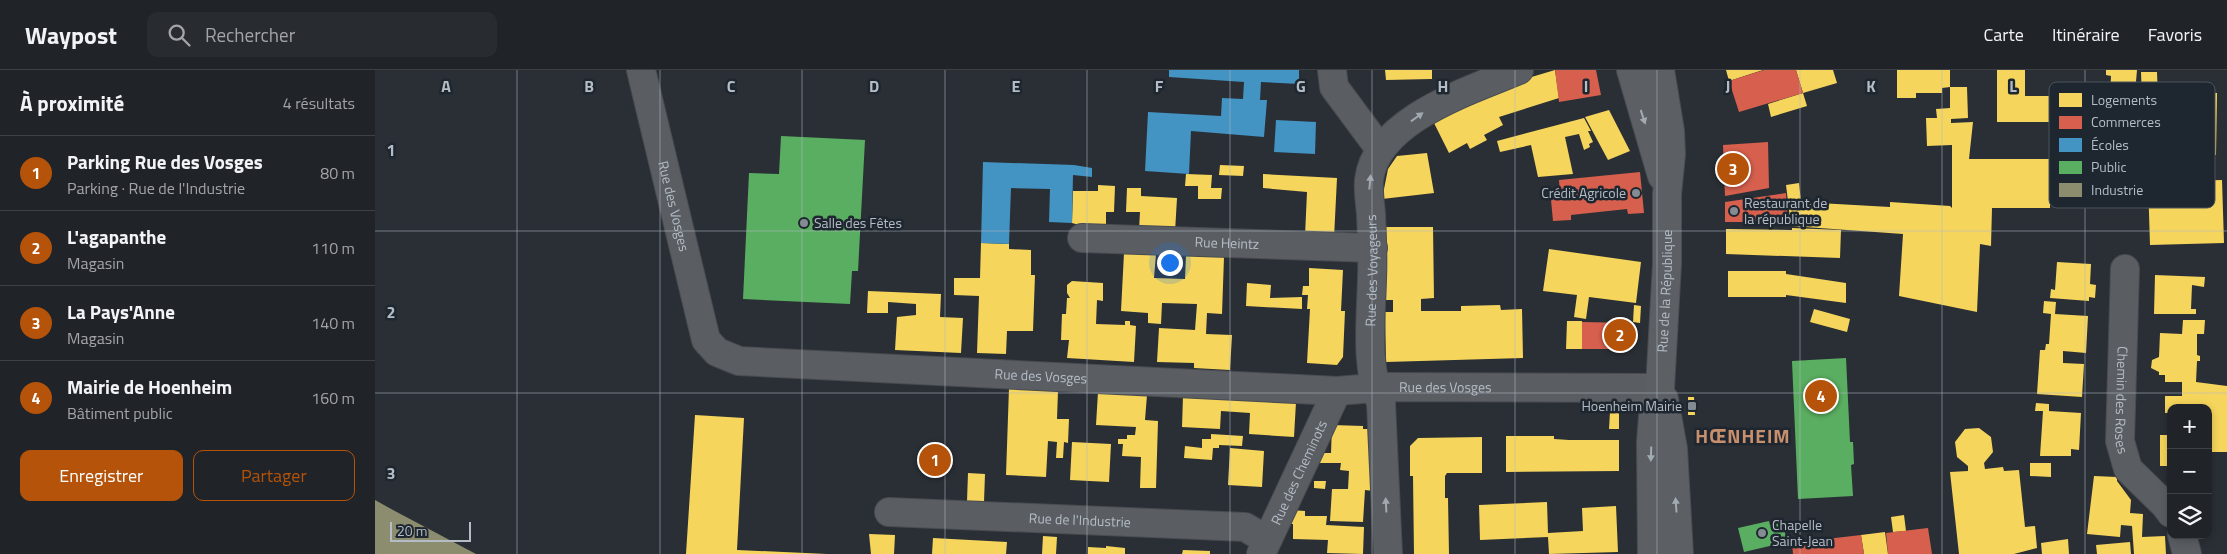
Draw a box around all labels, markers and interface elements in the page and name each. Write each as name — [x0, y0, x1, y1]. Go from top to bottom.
search box — [147, 12, 497, 57]
text: Waypost — [25, 17, 117, 53]
text: Rechercher — [205, 20, 295, 49]
icon: search — [165, 21, 193, 49]
text: Carte — [1983, 21, 2024, 48]
text: Itinéraire — [2052, 21, 2120, 48]
text: Favoris — [2148, 21, 2202, 48]
text: A — [441, 74, 451, 98]
text: B — [584, 74, 594, 98]
text: C — [727, 74, 736, 98]
text: D — [869, 74, 879, 98]
text: E — [1012, 74, 1021, 98]
text: F — [1155, 74, 1164, 98]
text: G — [1296, 74, 1306, 98]
text: H — [1438, 74, 1448, 98]
text: I — [1584, 74, 1588, 98]
text: J — [1726, 74, 1730, 98]
text: K — [1866, 74, 1876, 98]
text: L — [2009, 74, 2017, 98]
legend — [2049, 82, 2215, 208]
text: À proximité — [20, 87, 124, 119]
text: Logements — [2091, 89, 2157, 110]
text: 4 résultats — [283, 91, 355, 115]
one-way arrow — [1640, 110, 1648, 125]
one-way arrow — [1410, 111, 1423, 122]
text: Commerces — [2091, 111, 2161, 132]
text: Écoles — [2091, 134, 2129, 155]
text: 1 — [387, 138, 395, 162]
text: Parking Rue des Vosges — [67, 147, 263, 176]
pin: 3 — [1717, 150, 1749, 188]
text: Public — [2091, 156, 2127, 177]
street label: Rue des Vosges — [653, 158, 695, 253]
text: 1 — [32, 161, 40, 185]
text: 80 m — [320, 161, 355, 185]
one-way arrow — [1367, 174, 1375, 190]
text: Parking · Rue de l'Industrie — [67, 176, 245, 200]
text: Industrie — [2091, 179, 2143, 200]
place label: Crédit Agricole — [1541, 182, 1626, 203]
marker: Crédit Agricole — [1630, 187, 1642, 199]
place label: Restaurant de la république — [1744, 192, 1827, 229]
marker: Restaurant de la république — [1728, 205, 1740, 217]
place label: Salle des Fêtes — [814, 212, 902, 233]
street label: Rue des Voyageurs — [1359, 214, 1382, 327]
marker: Salle des Fêtes — [798, 217, 810, 229]
text: L'agapanthe — [67, 222, 166, 251]
street label: Rue de la République — [1651, 230, 1677, 353]
street label: Rue Heintz — [1194, 231, 1260, 254]
text: 2 — [32, 236, 40, 260]
text: 110 m — [311, 236, 355, 260]
your location — [1157, 250, 1183, 276]
text: Magasin — [67, 251, 124, 275]
text: La Pays'Anne — [67, 297, 175, 326]
text: 2 — [387, 300, 395, 324]
text: 3 — [32, 311, 40, 335]
text: 140 m — [311, 311, 355, 335]
pin: 2 — [1604, 316, 1636, 354]
text: Magasin — [67, 326, 124, 350]
street label: Chemin des Roses — [2110, 346, 2134, 456]
street label: Rue des Vosges — [994, 363, 1088, 388]
text: Mairie de Hoenheim — [67, 372, 232, 401]
street label: Rue des Vosges — [1399, 376, 1492, 397]
pin: 4 — [1805, 377, 1837, 415]
text: 4 — [32, 386, 40, 410]
text: 160 m — [311, 386, 355, 410]
place label: Hoenheim Mairie — [1581, 395, 1682, 416]
marker: Hoenheim Mairie — [1686, 400, 1698, 412]
text: Bâtiment public — [67, 401, 173, 425]
map controls — [2167, 404, 2212, 539]
button: + — [2167, 404, 2212, 449]
street label: Rue des Cheminots — [1265, 416, 1332, 528]
district label: HŒNHEIM — [1695, 421, 1791, 450]
pin: 1 — [919, 441, 951, 479]
one-way arrow — [1647, 446, 1655, 462]
button: − — [2167, 449, 2212, 494]
button: Enregistrer — [20, 450, 183, 501]
button: Partager — [193, 450, 355, 501]
text: 3 — [387, 461, 395, 485]
button: layers — [2167, 494, 2212, 539]
one-way arrow — [1382, 497, 1390, 513]
one-way arrow — [1672, 497, 1680, 513]
street label: Rue de l'Industrie — [1028, 507, 1131, 532]
place label: Chapelle Saint-Jean — [1772, 514, 1833, 551]
scale bar — [390, 519, 471, 542]
text: 20 m — [397, 520, 427, 541]
marker: Chapelle Saint-Jean — [1756, 527, 1768, 539]

